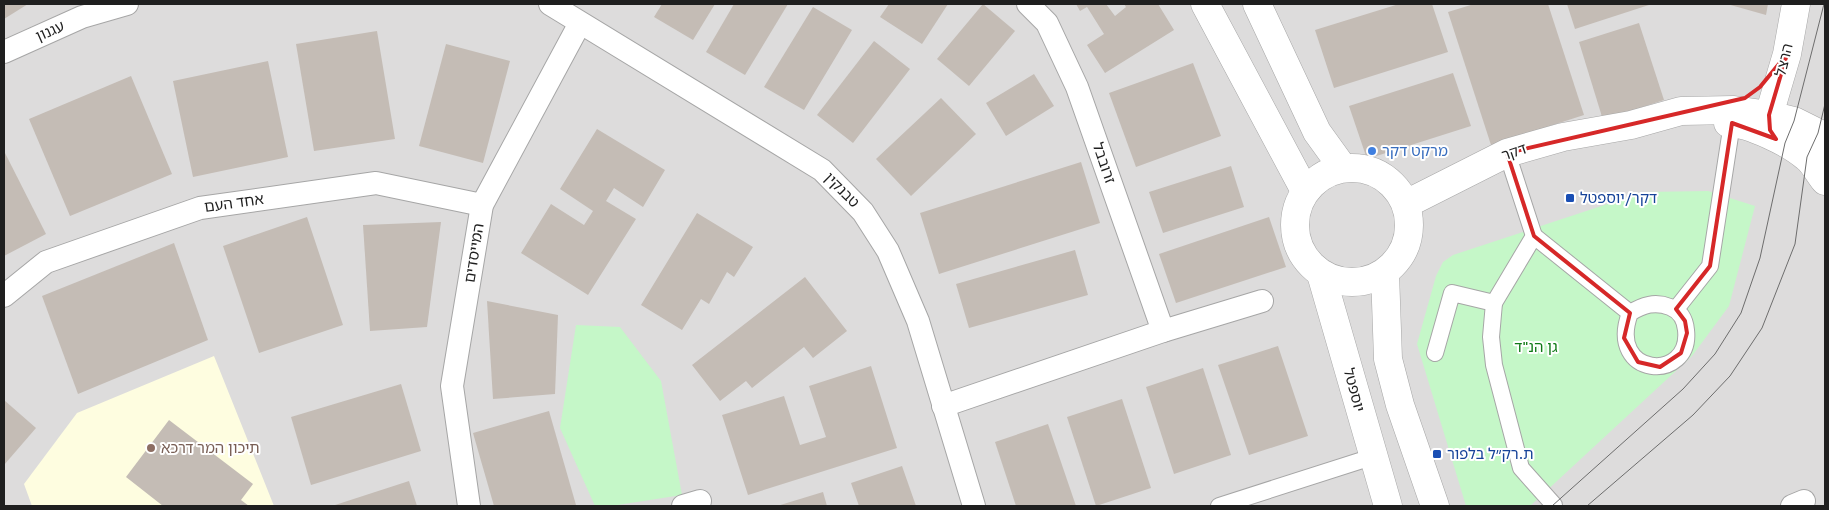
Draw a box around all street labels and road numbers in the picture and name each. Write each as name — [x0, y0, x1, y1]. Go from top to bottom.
street label: עגנון — [32, 16, 67, 44]
street label: הרצל — [1770, 41, 1796, 78]
street label: דקר — [1499, 138, 1529, 164]
street label: זרובבל — [1090, 140, 1120, 186]
street label: טבנקין — [821, 168, 864, 211]
street label: אחד העם — [203, 189, 265, 215]
street label: המייסדים — [459, 222, 487, 284]
street label: יוספטל — [1340, 366, 1369, 414]

